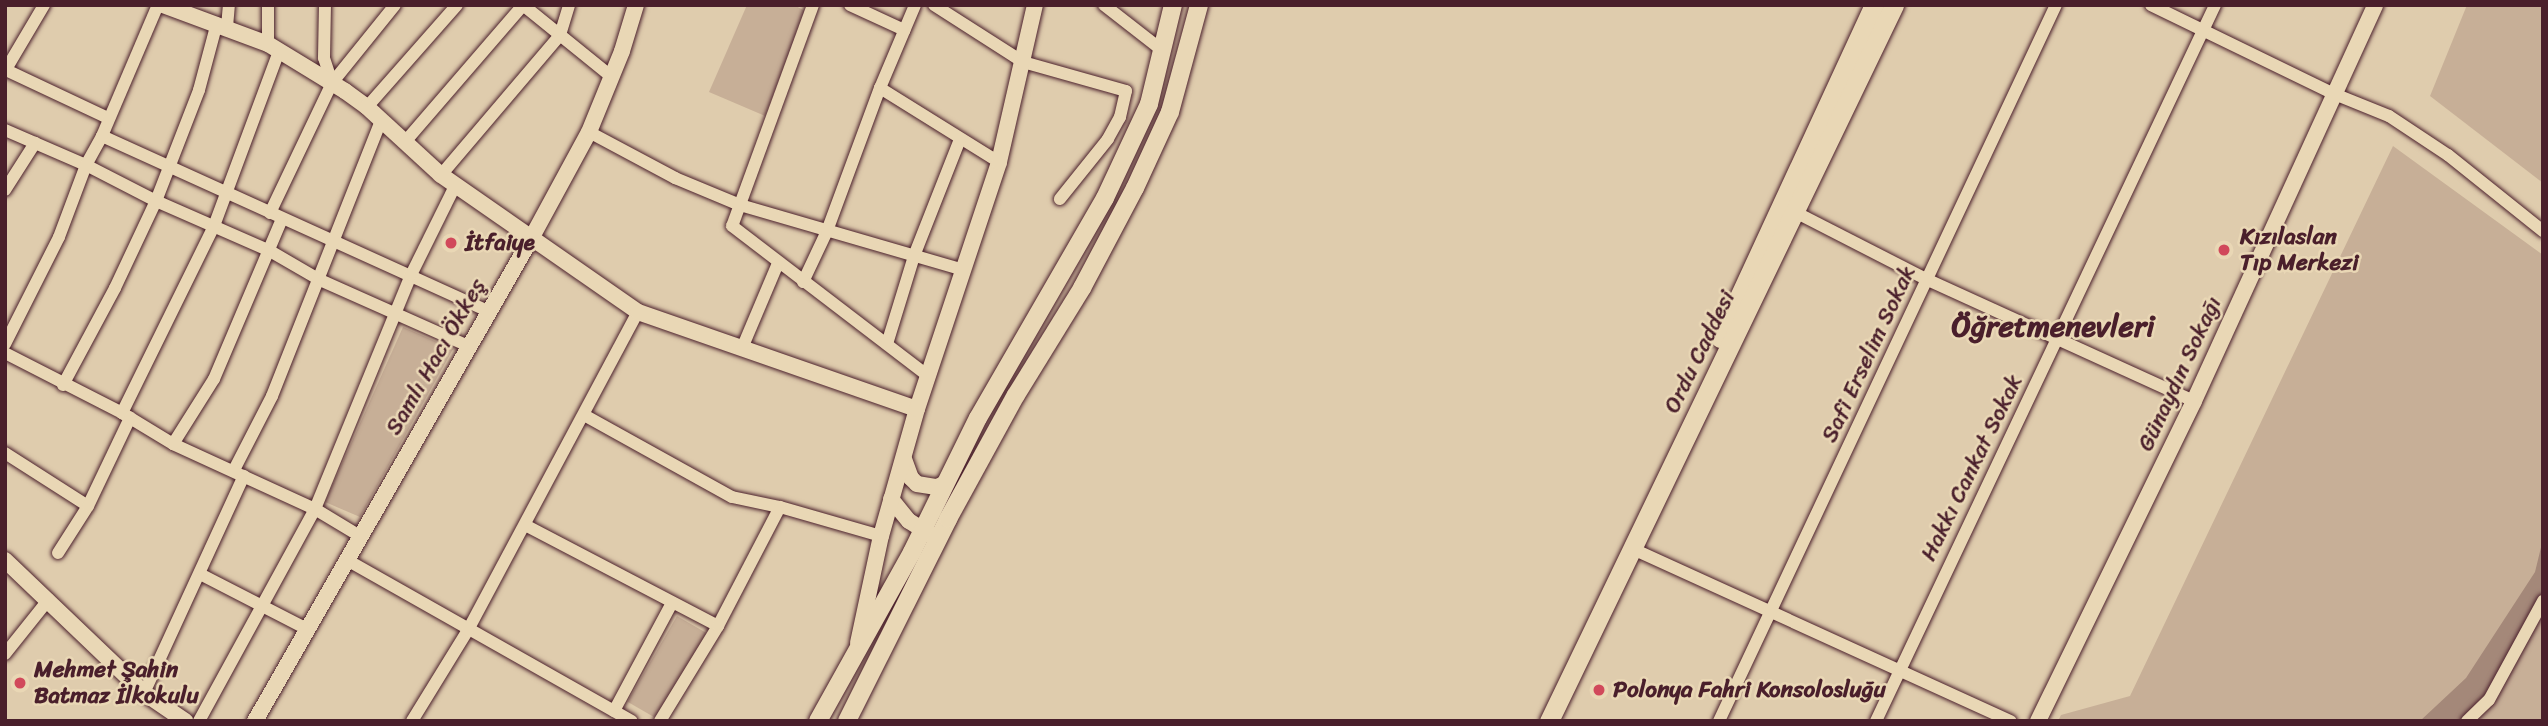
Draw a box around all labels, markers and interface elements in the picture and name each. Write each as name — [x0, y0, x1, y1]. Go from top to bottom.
place label: Kızılaslan Tıp Merkezi — [2240, 223, 2359, 277]
place label: İtfaiye — [465, 229, 535, 257]
marker: İtfaiye — [443, 235, 459, 251]
marker: Kızılaslan Tıp Merkezi — [2214, 240, 2234, 260]
street label: Safi Erselim Sokak — [1816, 261, 1922, 447]
street label: Samlı Hacı Ökkeş — [380, 274, 492, 440]
street label: Ordu Caddesi — [1659, 286, 1741, 418]
street label: Günaydın Sokağı — [2132, 292, 2228, 456]
district label: Öğretmenevleri — [1951, 308, 2155, 344]
street label: Hakkı Cankat Sokak — [1915, 370, 2029, 566]
place label: Mehmet Şahin Batmaz İlkokulu — [34, 656, 199, 710]
marker: Mehmet Şahin Batmaz İlkokulu — [12, 675, 28, 691]
place label: Polonya Fahri Konsolosluğu — [1613, 676, 1888, 704]
marker: Polonya Fahri Konsolosluğu — [1591, 682, 1607, 698]

